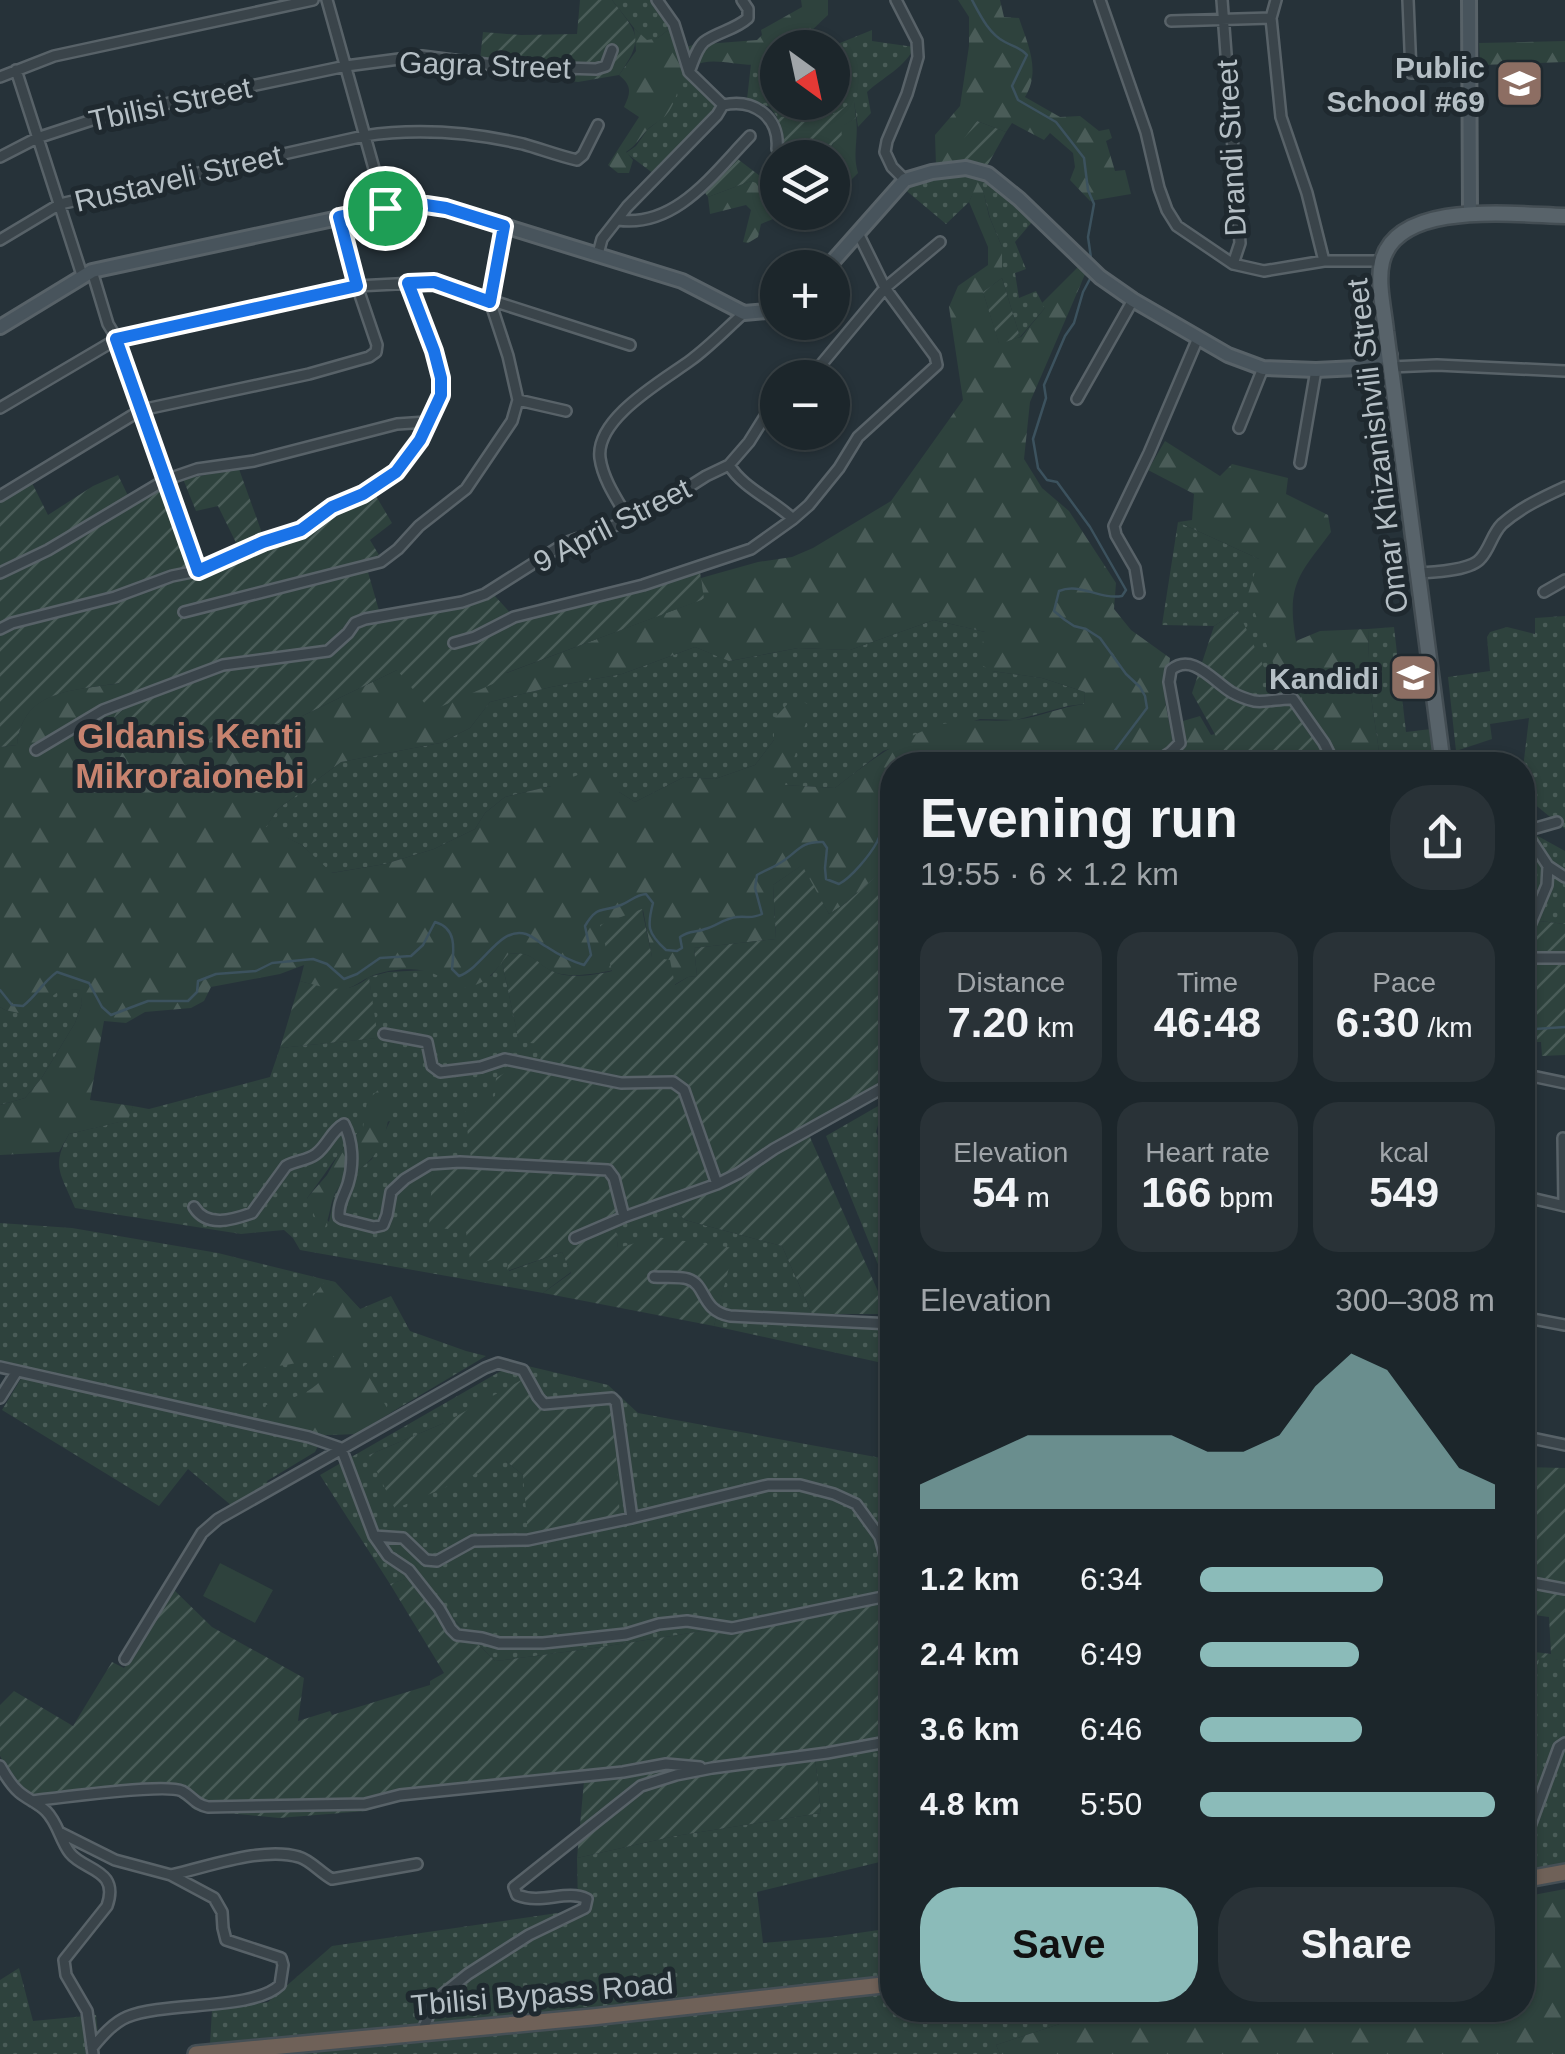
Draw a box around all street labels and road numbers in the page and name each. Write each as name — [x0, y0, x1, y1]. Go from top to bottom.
street label: Gagra Street — [399, 46, 572, 85]
street label: Drandi Street — [1210, 58, 1252, 237]
street label: Tbilisi Street — [86, 71, 255, 137]
street label: Rustaveli Street — [71, 138, 286, 218]
street label: Omar Khizanishvili Street — [1340, 276, 1414, 615]
street label: 9 April Street — [528, 471, 697, 579]
street label: Tbilisi Bypass Road — [409, 1966, 675, 2022]

